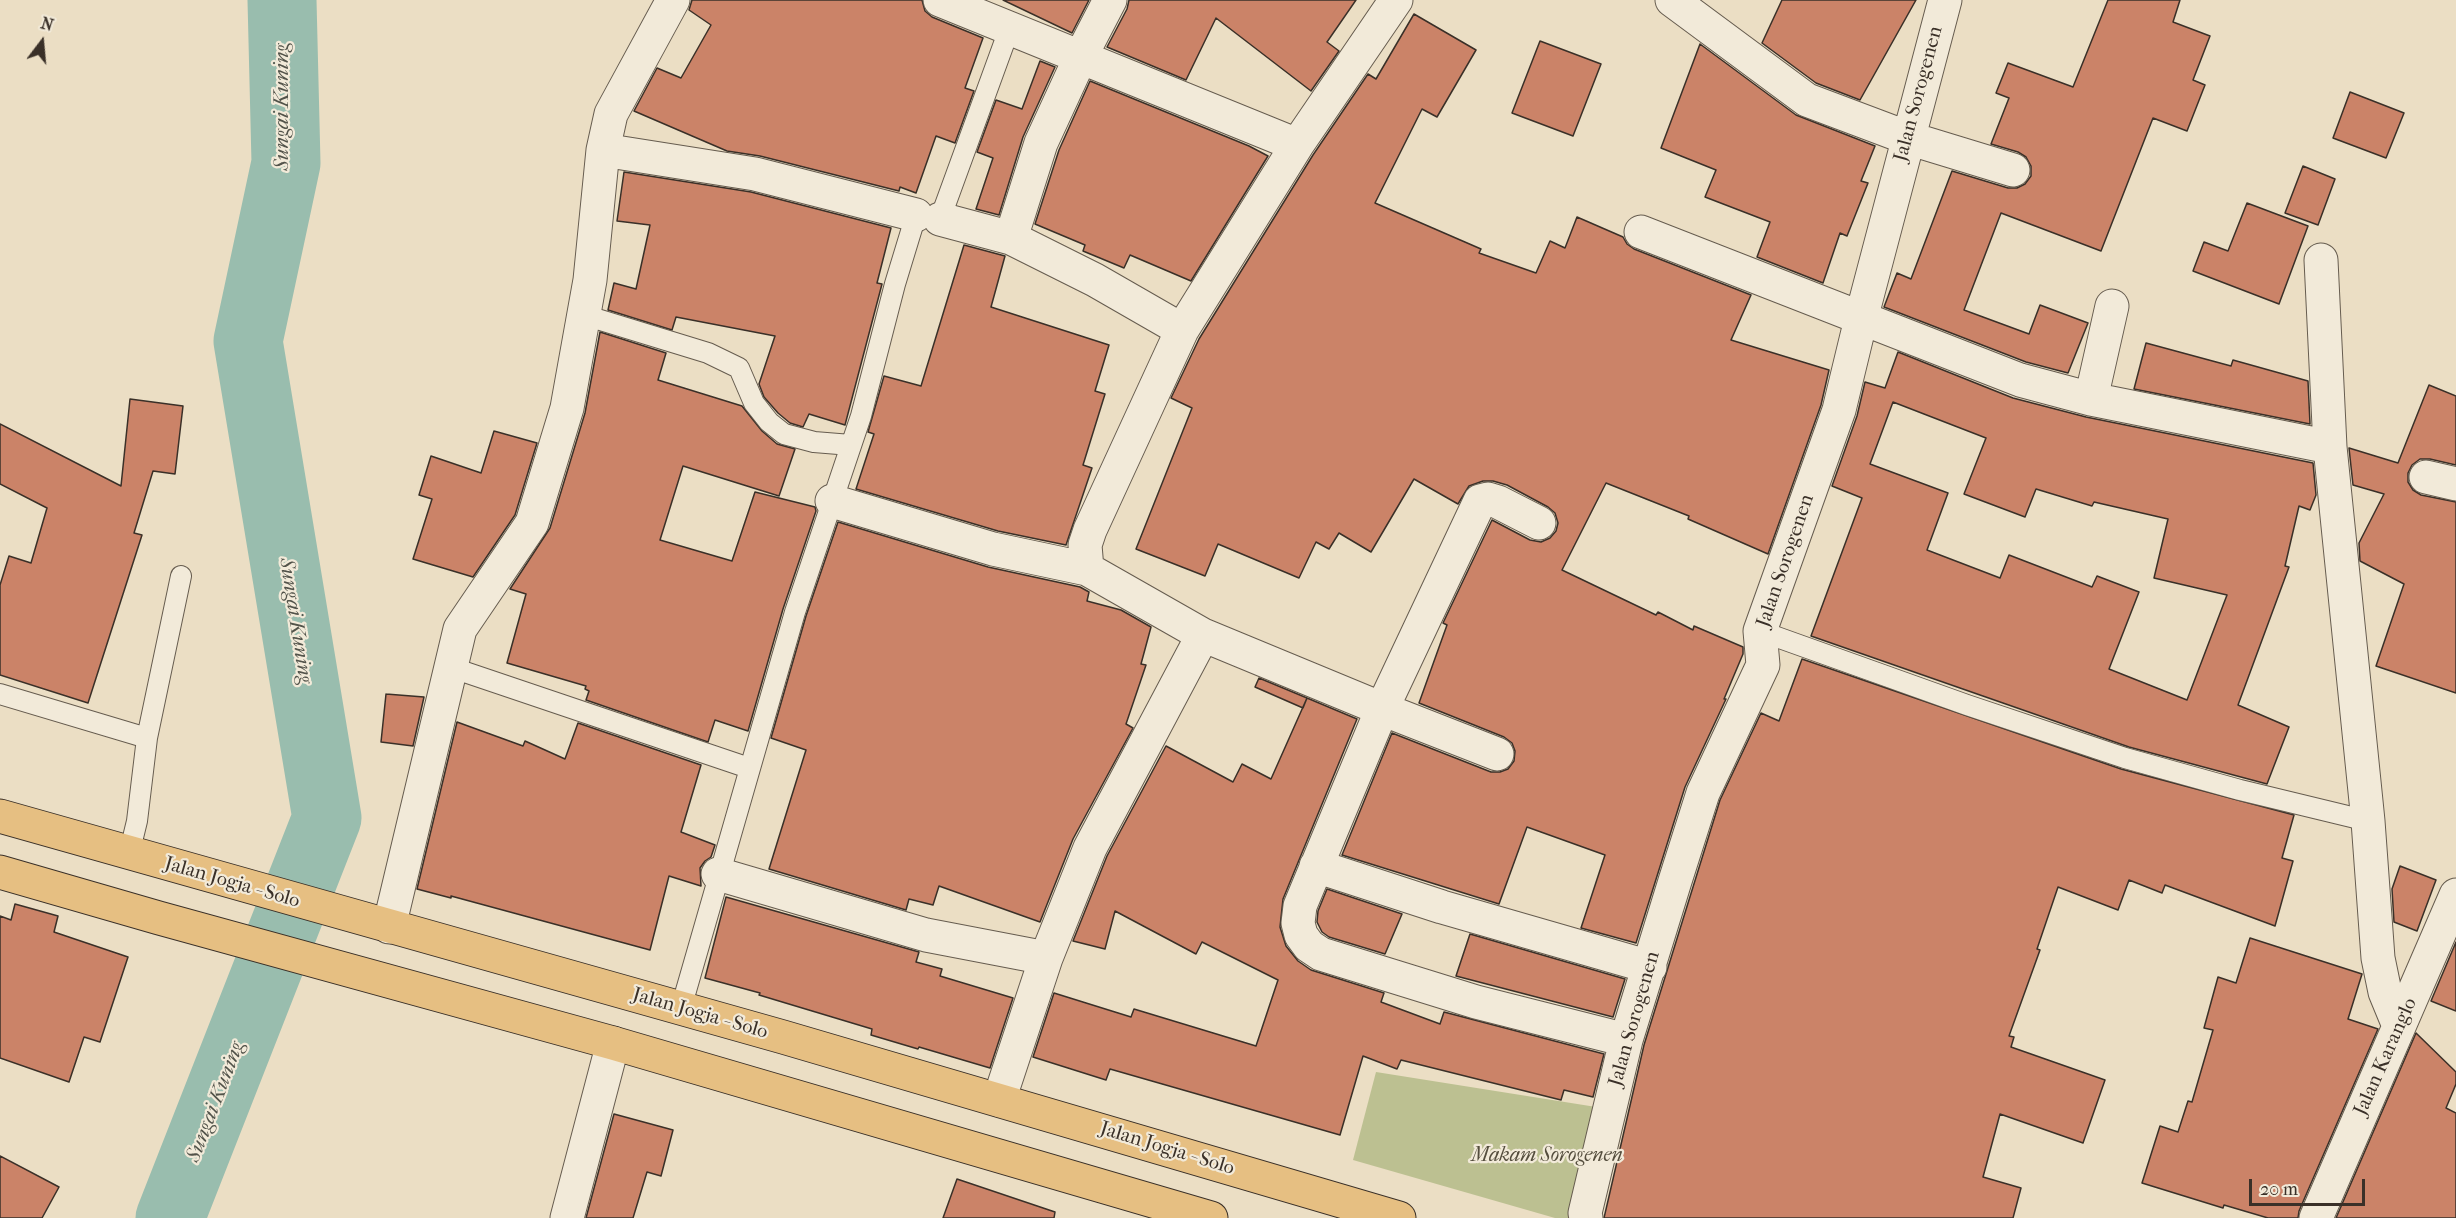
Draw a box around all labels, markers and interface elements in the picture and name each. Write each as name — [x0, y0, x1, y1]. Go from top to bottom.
north arrow — [12, 12, 72, 72]
text: N — [39, 13, 56, 35]
street label: Jalan Sorogenen — [1889, 24, 1949, 164]
water label: Sungai Kuning — [270, 43, 296, 171]
street label: Jalan Sorogenen — [1752, 491, 1820, 631]
water label: Sungai Kuning — [273, 556, 317, 686]
street label: Jalan Jogja - Solo — [162, 852, 302, 914]
street label: Jalan Sorogenen — [1604, 949, 1666, 1089]
street label: Jalan Jogja - Solo — [630, 983, 770, 1045]
street label: Jalan Karanglo — [2349, 994, 2423, 1120]
water label: Sungai Kuning — [181, 1038, 251, 1166]
street label: Jalan Jogja - Solo — [1097, 1117, 1237, 1181]
park label: Makam Sorogenen — [1471, 1144, 1623, 1168]
scale bar — [2252, 1167, 2368, 1205]
text: 20 m — [2260, 1179, 2298, 1200]

